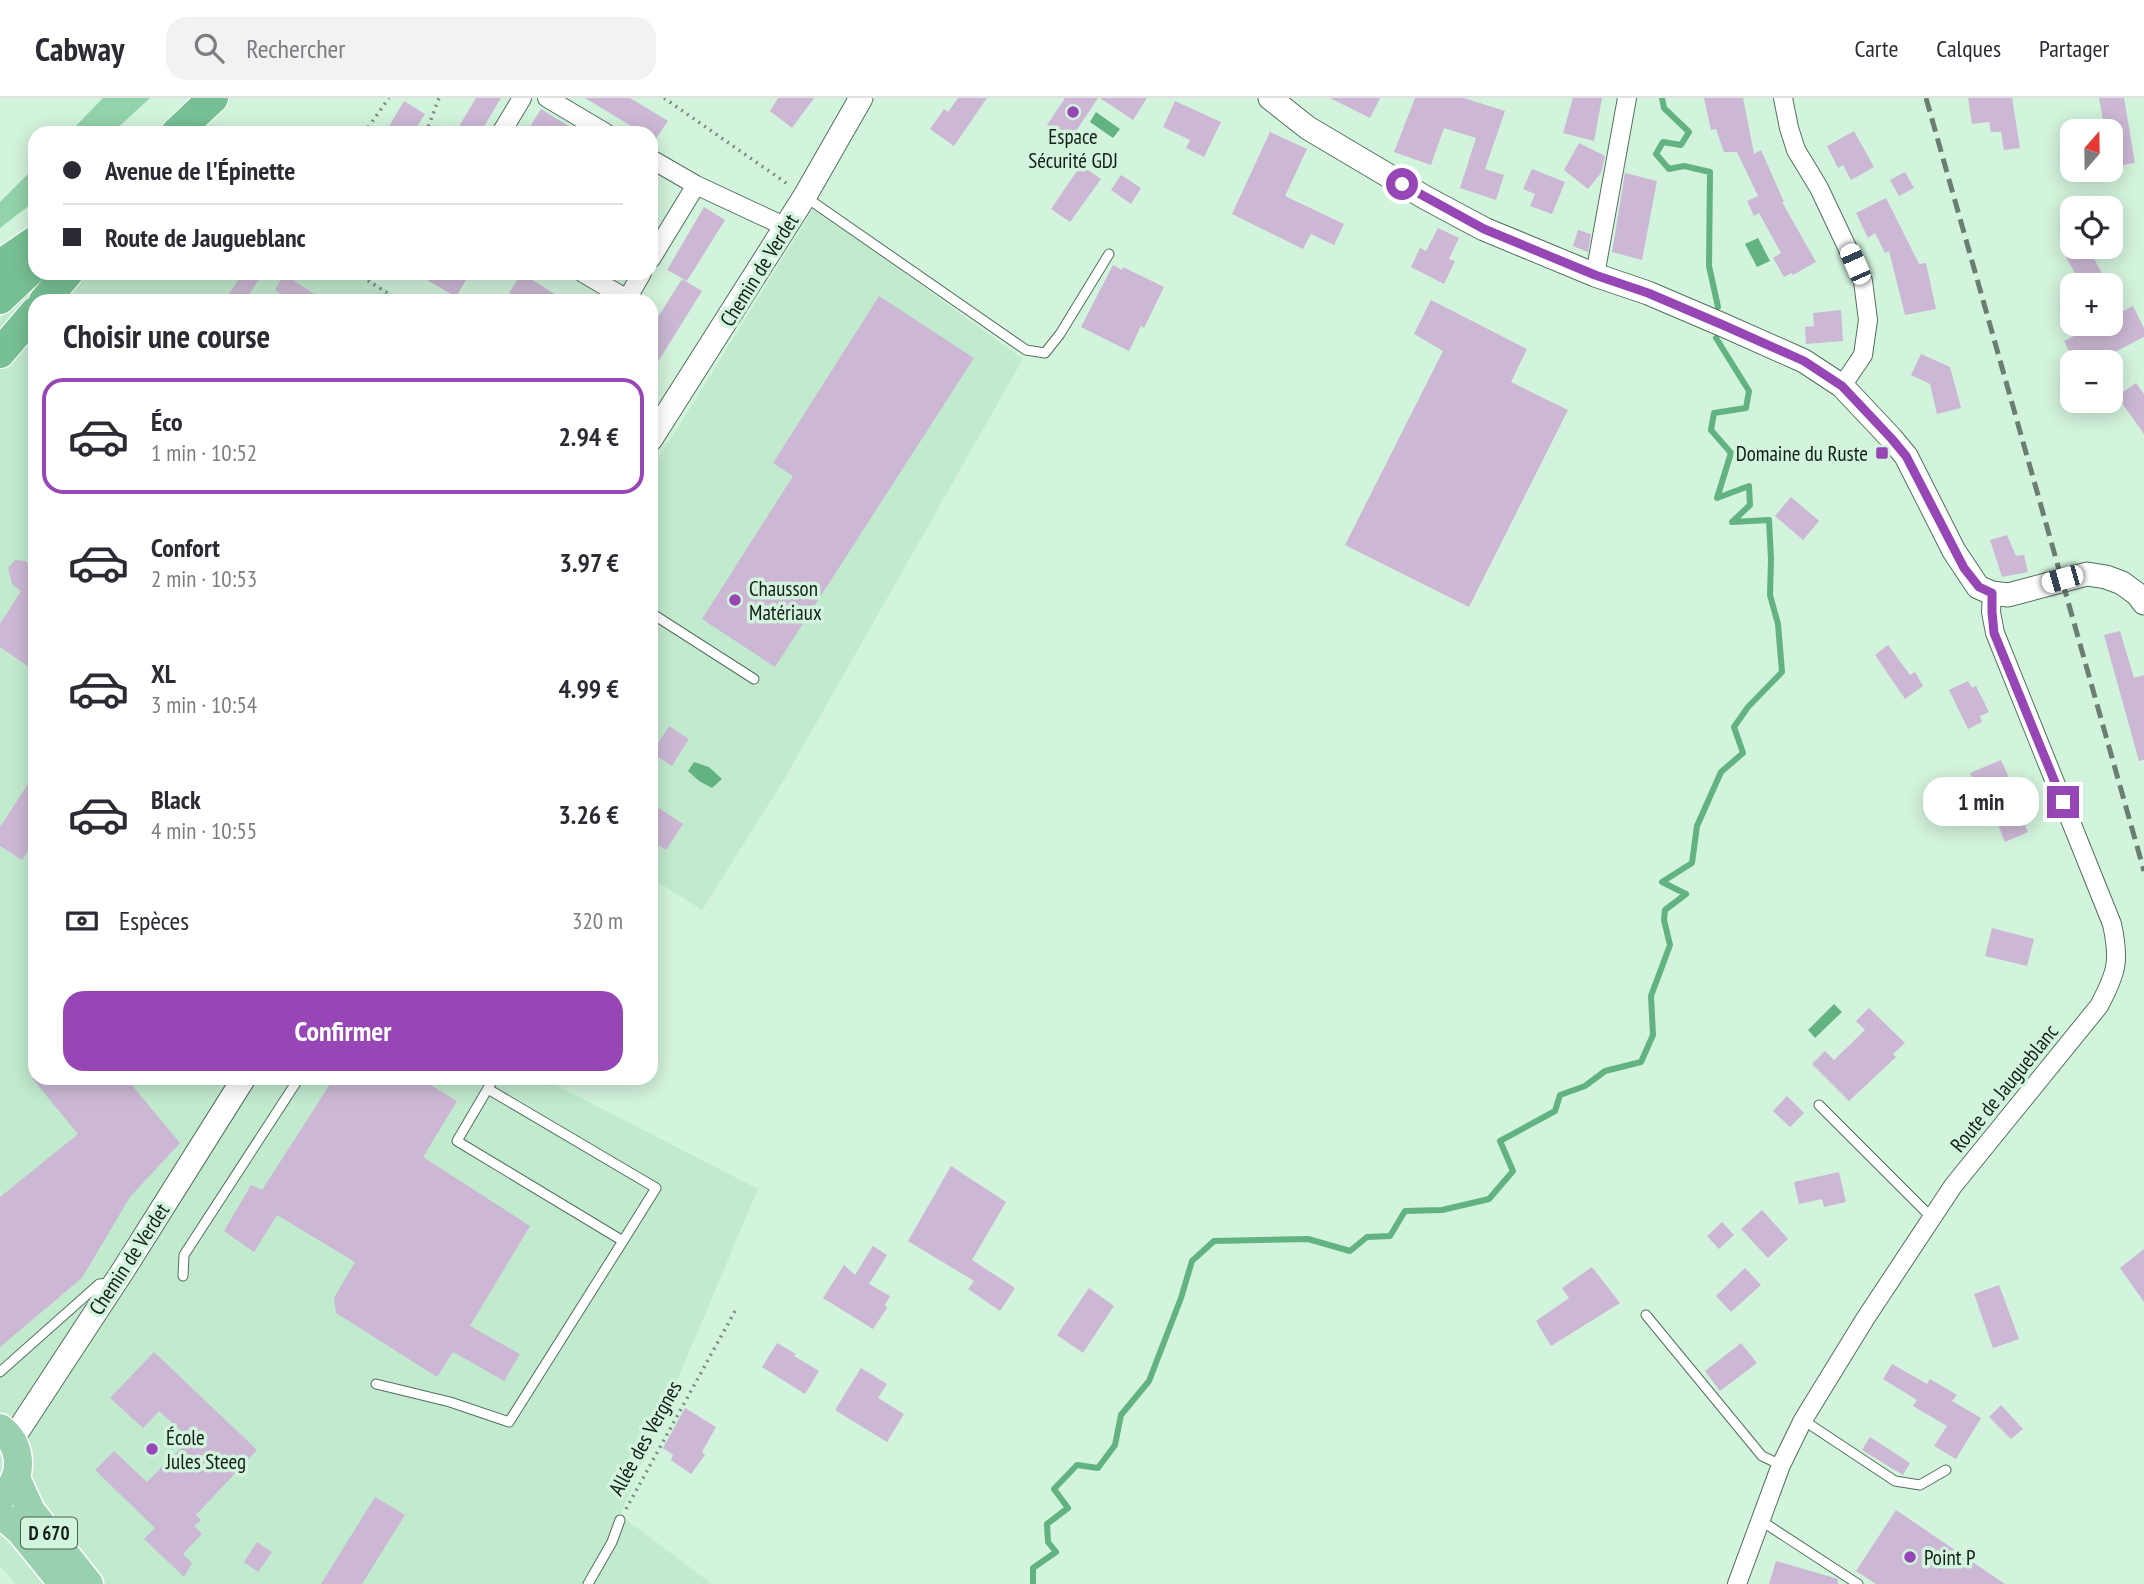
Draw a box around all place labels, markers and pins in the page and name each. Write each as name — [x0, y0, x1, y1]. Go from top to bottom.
marker: Espace Sécurité GDJ — [1065, 104, 1081, 120]
place label: Espace Sécurité GDJ — [1028, 123, 1118, 174]
place label: Domaine du Ruste — [1736, 440, 1868, 467]
marker: Domaine du Ruste — [1874, 445, 1890, 461]
place label: Chausson Matériaux — [749, 575, 822, 626]
marker: Chausson Matériaux — [727, 592, 743, 608]
place label: École Jules Steeg — [165, 1424, 246, 1475]
marker: École Jules Steeg — [144, 1441, 160, 1457]
place label: Point P — [1924, 1544, 1975, 1571]
marker: Point P — [1902, 1549, 1918, 1565]

